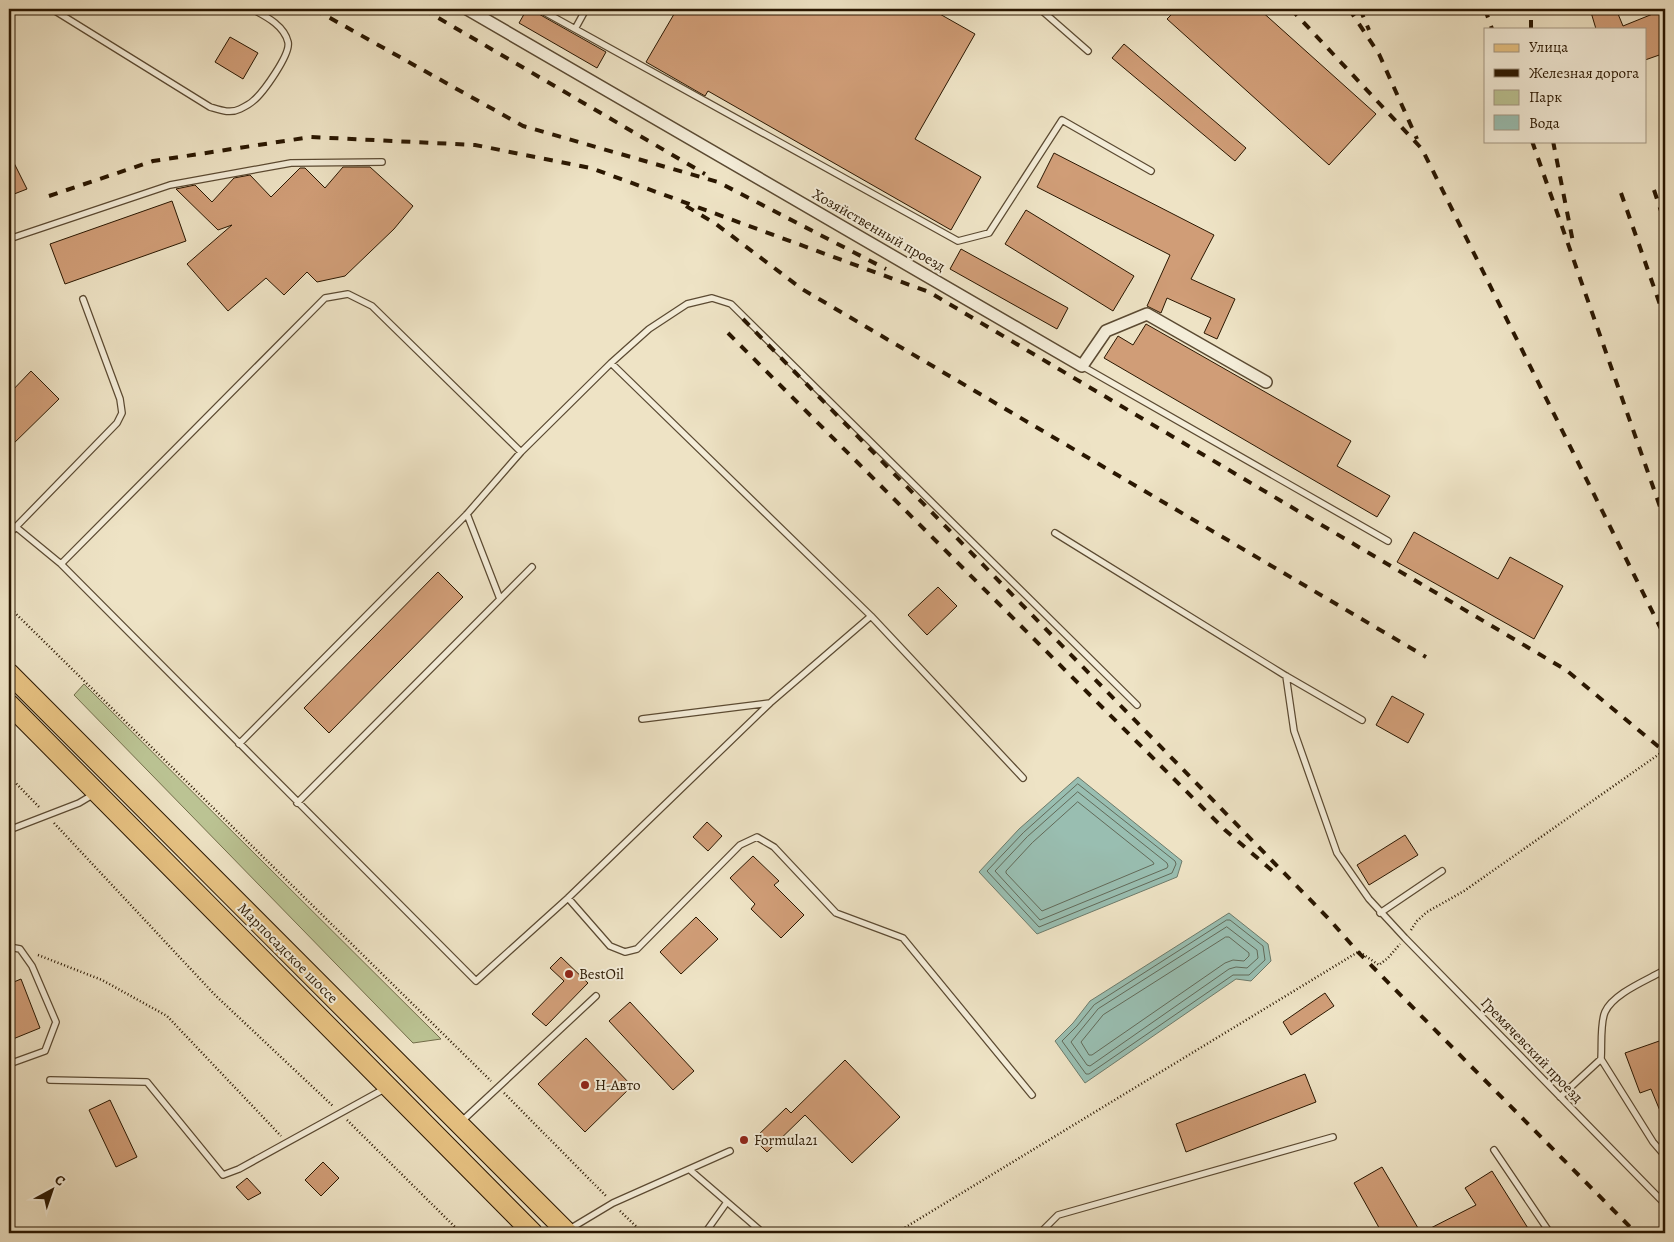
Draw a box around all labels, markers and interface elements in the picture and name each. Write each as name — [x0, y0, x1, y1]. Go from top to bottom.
legend — [1484, 28, 1646, 142]
text: Улица — [1529, 37, 1568, 57]
text: Железная дорога — [1529, 63, 1639, 83]
text: Парк — [1529, 87, 1562, 107]
text: Вода — [1529, 113, 1560, 133]
street label: Хозяйственный проезд — [809, 184, 949, 276]
street label: Марпосадское шоссе — [233, 898, 343, 1008]
place label: BestOil — [579, 964, 624, 984]
marker: BestOil — [563, 968, 575, 980]
street label: Гремячевский проезд — [1476, 993, 1588, 1107]
place label: Н-Авто — [595, 1075, 641, 1095]
marker: Н-Авто — [579, 1079, 591, 1091]
place label: Formula21 — [754, 1130, 818, 1150]
marker: Formula21 — [738, 1134, 750, 1146]
north arrow — [28, 1164, 78, 1214]
text: С — [51, 1170, 70, 1191]

